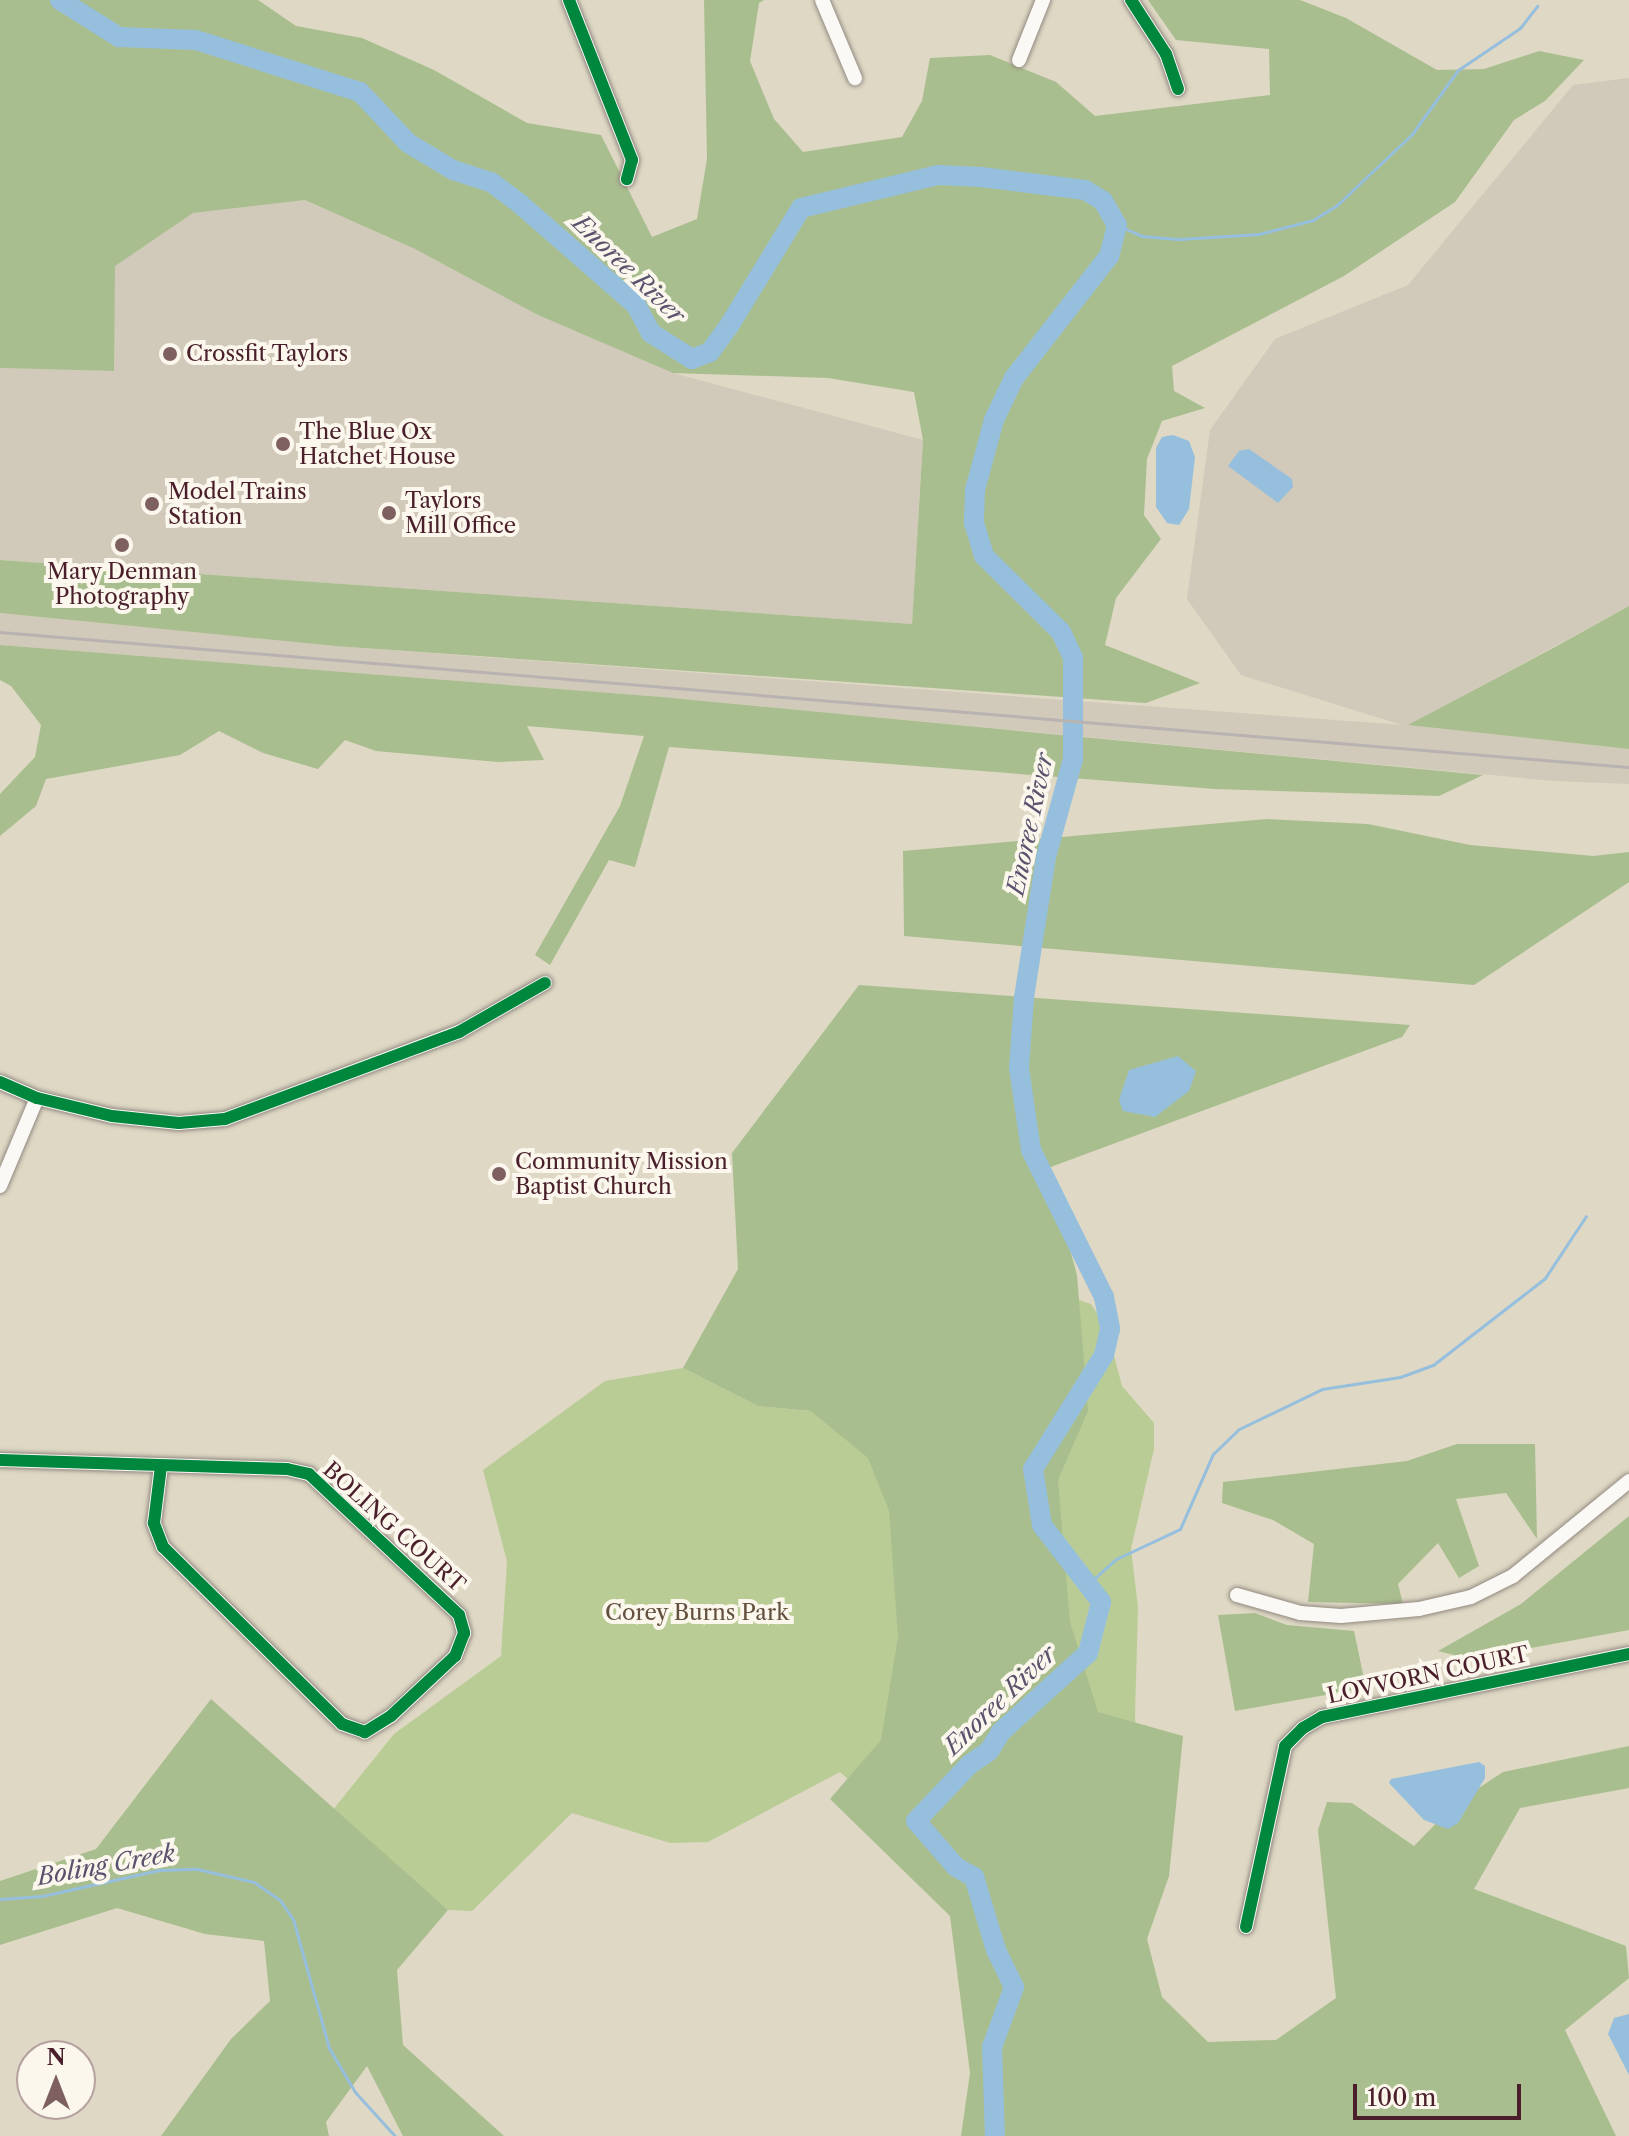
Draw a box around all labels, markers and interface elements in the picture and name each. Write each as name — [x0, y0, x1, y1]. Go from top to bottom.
water label: Enoree River — [567, 208, 691, 330]
place label: Crossfit Taylors — [186, 341, 349, 367]
marker: Crossfit Taylors — [161, 345, 179, 363]
place label: The Blue Ox Hatchet House — [299, 418, 456, 470]
marker: The Blue Ox Hatchet House — [274, 435, 292, 453]
place label: Model Trains Station — [168, 478, 307, 530]
place label: Taylors Mill Office — [405, 487, 516, 538]
marker: Model Trains Station — [143, 495, 161, 513]
marker: Taylors Mill Office — [380, 504, 398, 522]
marker: Mary Denman Photography — [113, 536, 131, 554]
place label: Mary Denman Photography — [47, 558, 197, 610]
water label: Enoree River — [1001, 750, 1059, 898]
place label: Community Mission Baptist Church — [515, 1148, 728, 1200]
marker: Community Mission Baptist Church — [490, 1165, 508, 1183]
street label: BOLING COURT — [318, 1456, 470, 1598]
park label: Corey Burns Park — [605, 1600, 789, 1626]
water label: Enoree River — [938, 1639, 1062, 1761]
street label: LOVVORN COURT — [1325, 1641, 1531, 1709]
water label: Boling Creek — [35, 1839, 177, 1891]
north arrow — [16, 2040, 96, 2120]
text: N — [46, 2044, 66, 2071]
scale bar — [1357, 2068, 1525, 2118]
text: 100 m — [1367, 2083, 1436, 2112]

